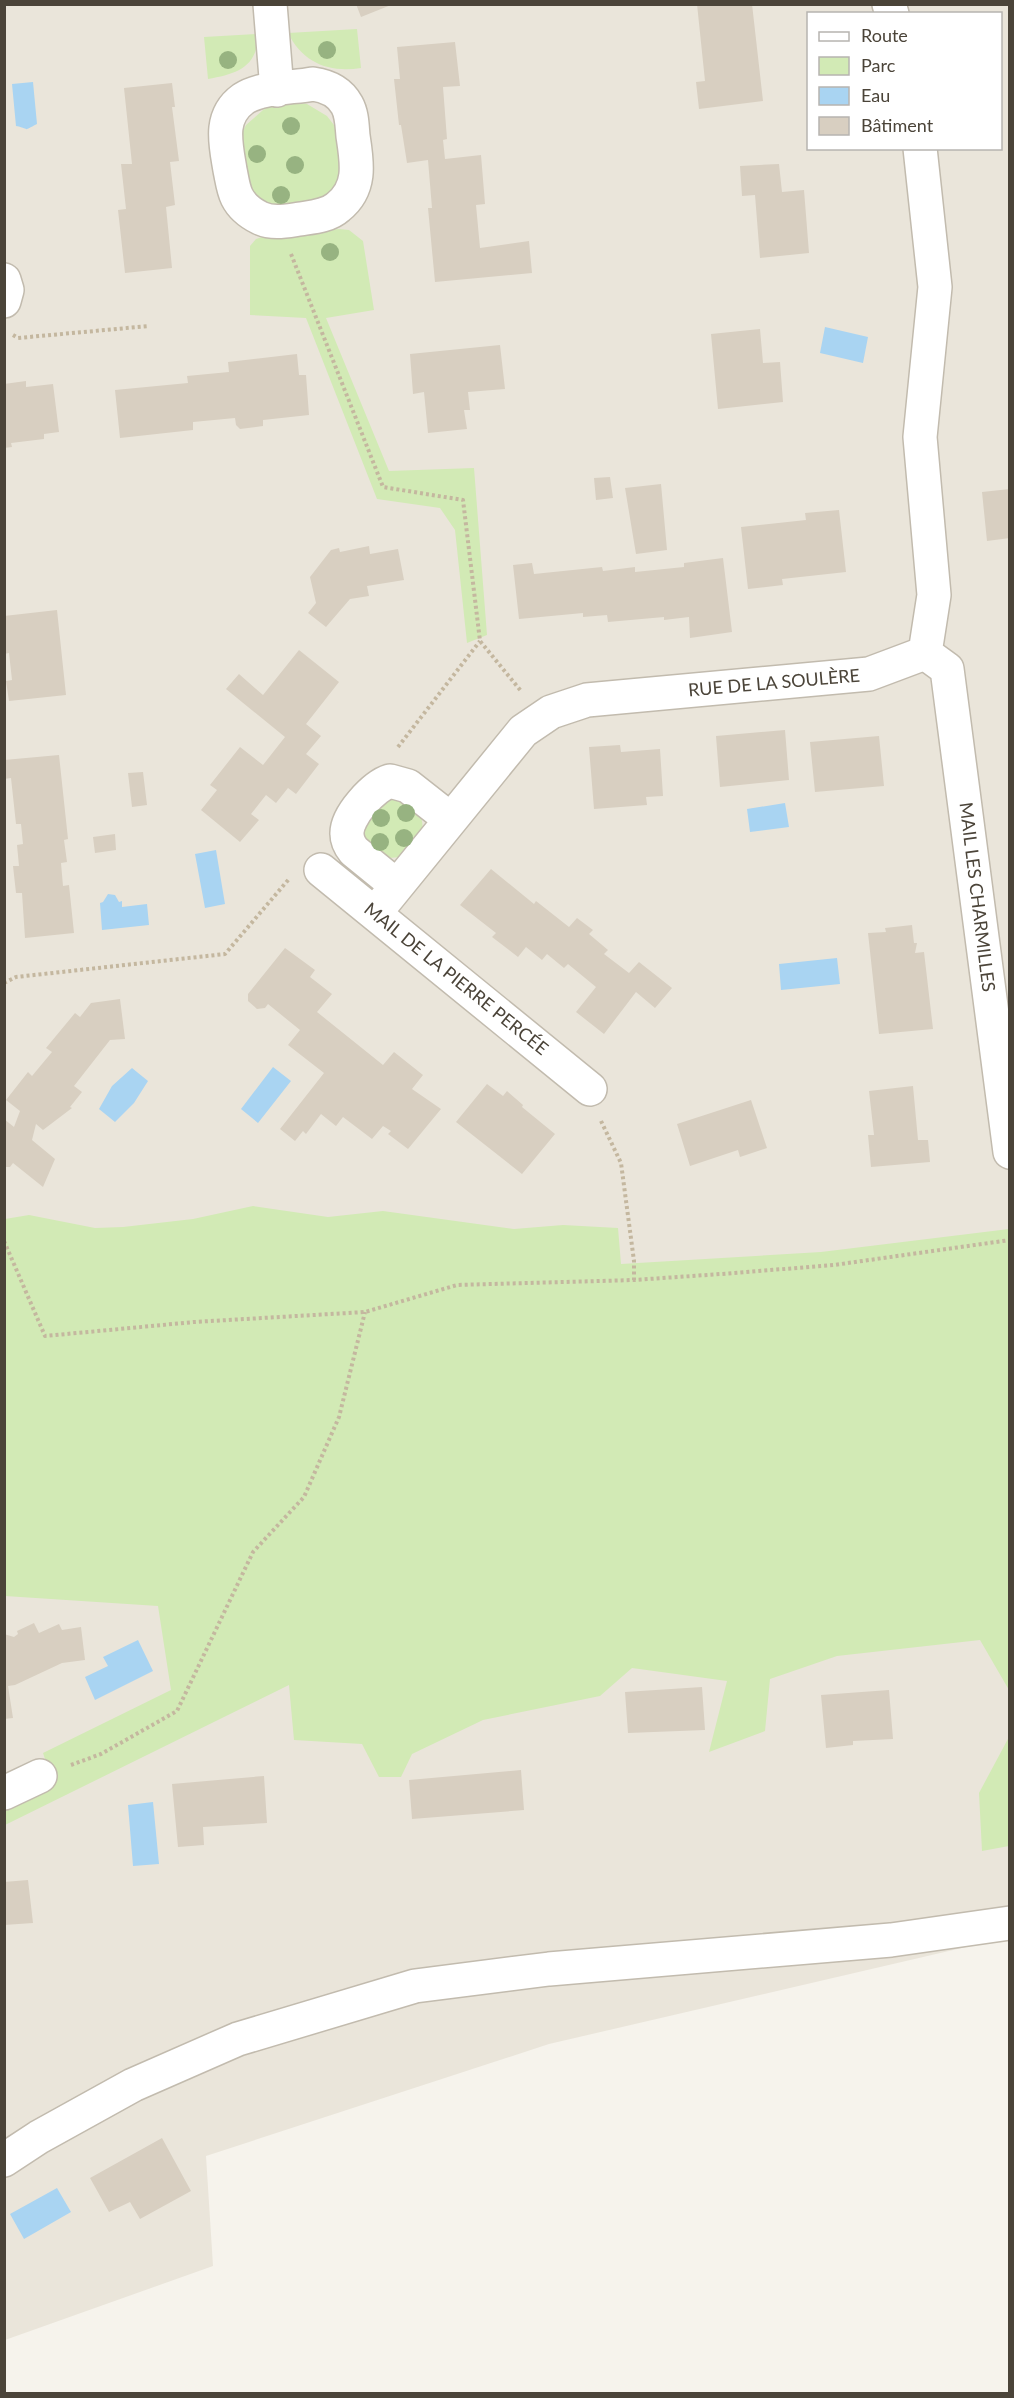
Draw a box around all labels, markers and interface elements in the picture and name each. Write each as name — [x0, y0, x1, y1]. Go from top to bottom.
legend — [807, 12, 1002, 150]
text: Route — [861, 24, 908, 46]
text: Parc — [861, 54, 896, 76]
text: Eau — [861, 84, 890, 106]
text: Bâtiment — [861, 114, 934, 136]
street label: RUE DE LA SOULÈRE — [687, 664, 861, 700]
street label: MAIL LES CHARMILLES — [955, 801, 1001, 993]
street label: MAIL DE LA PIERRE PERCÉE — [360, 897, 553, 1059]

